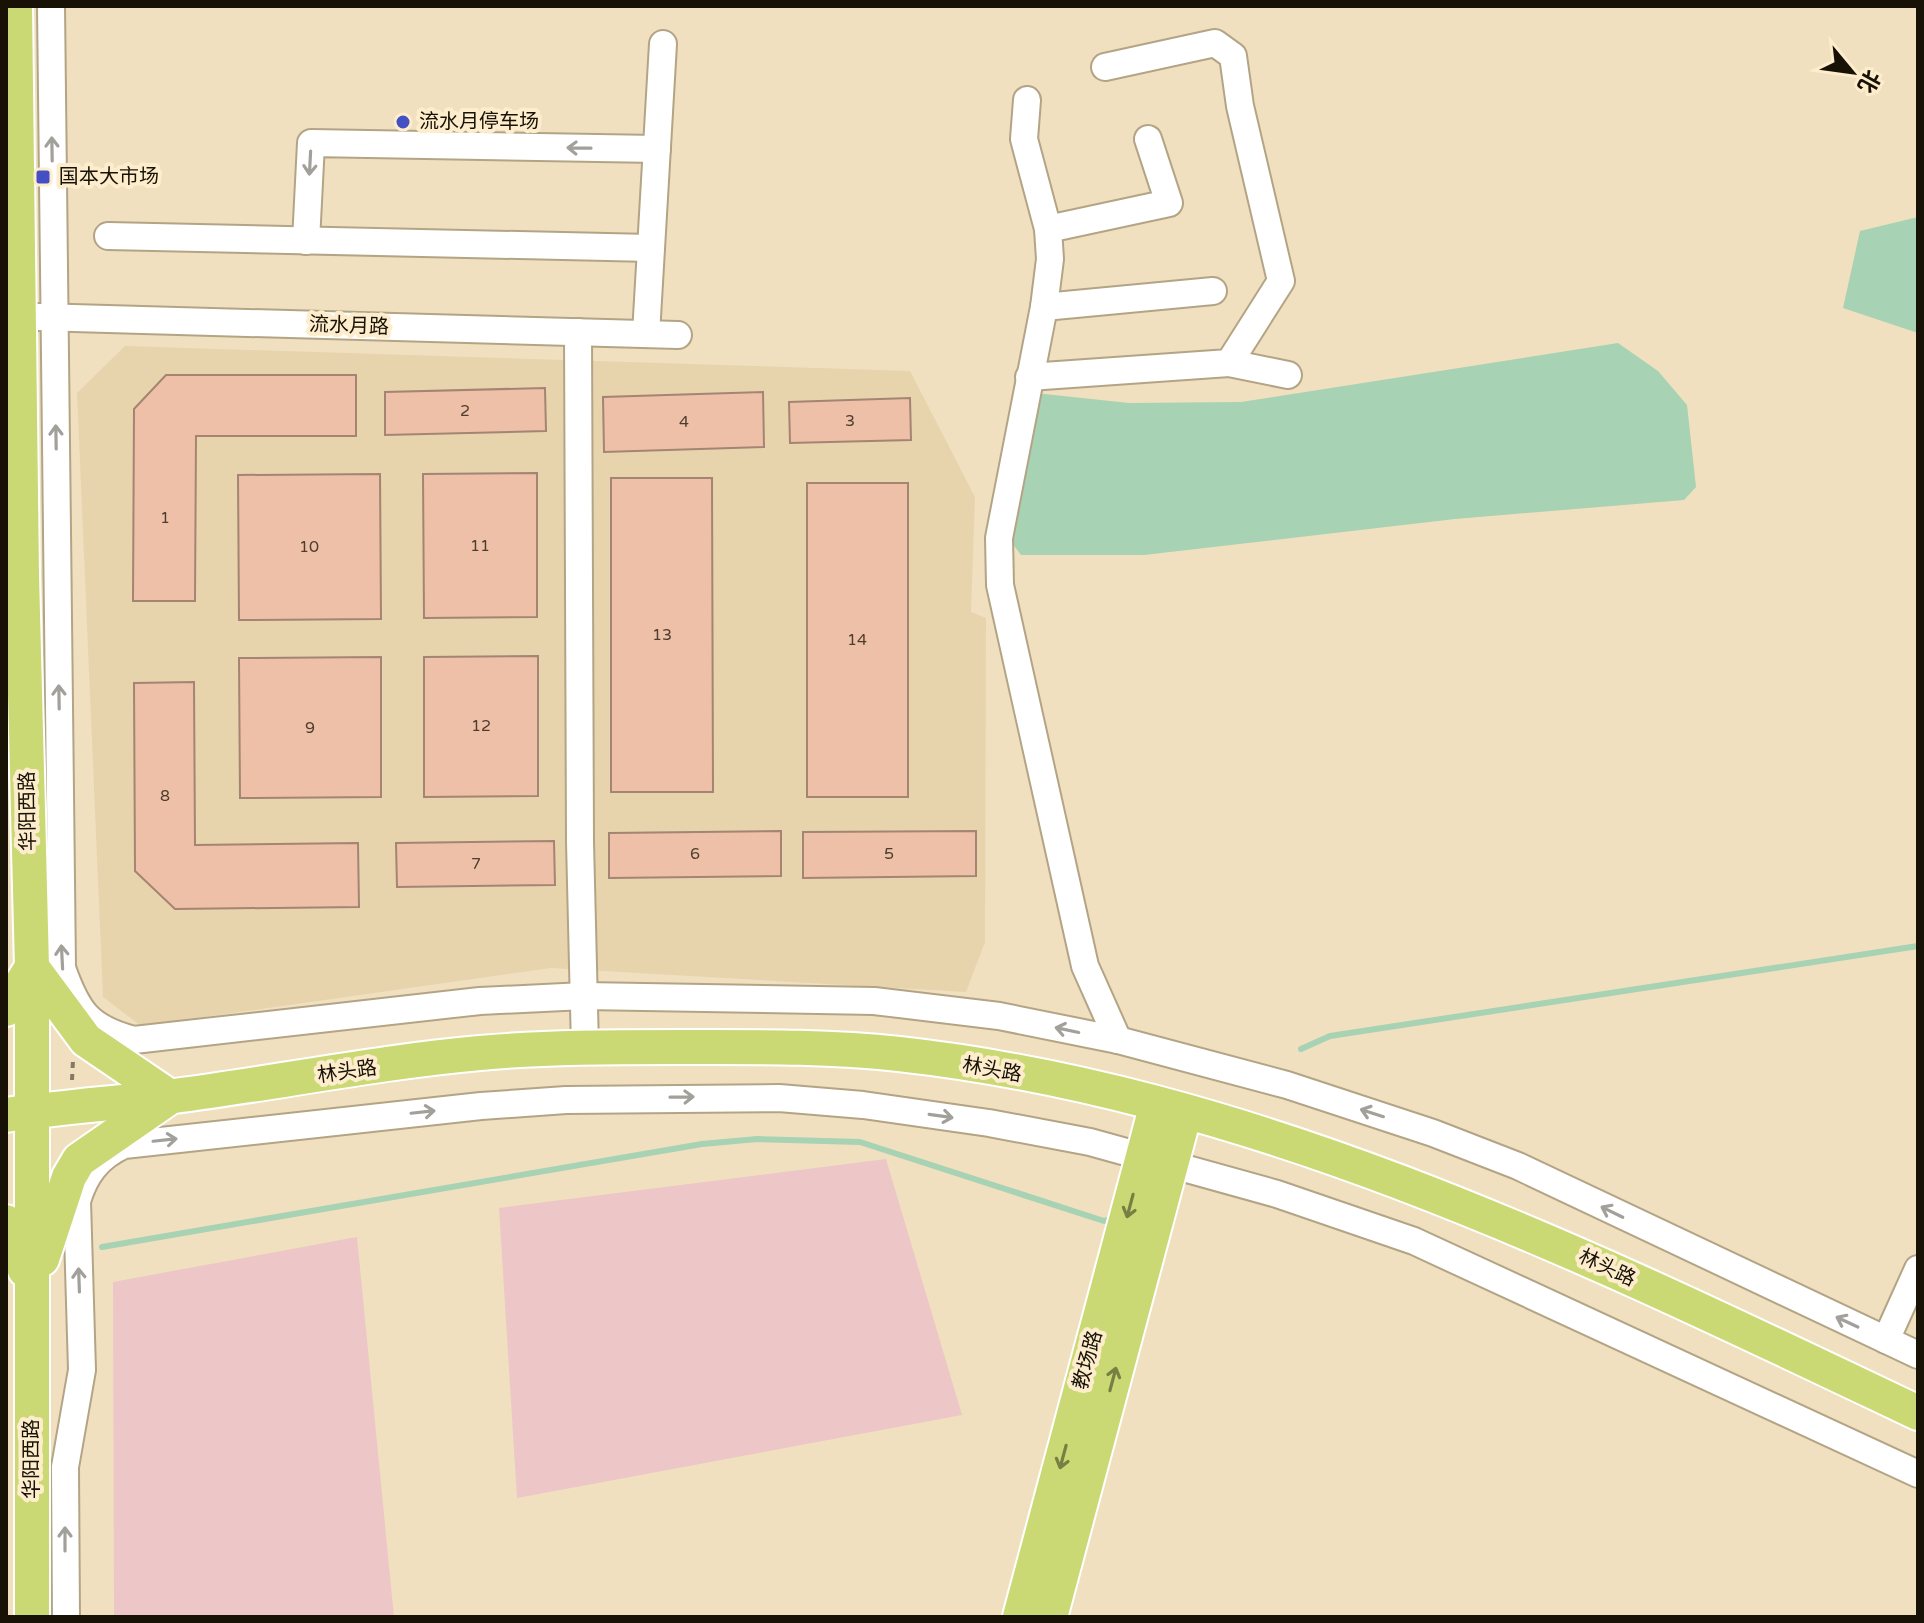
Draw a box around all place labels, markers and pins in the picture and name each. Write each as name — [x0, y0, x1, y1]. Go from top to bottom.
place label: 流水月停车场 — [419, 110, 539, 134]
marker: 流水月停车场 — [394, 113, 412, 131]
place label: 国本大市场 — [59, 165, 159, 189]
marker: 国本大市场 — [34, 168, 52, 186]

